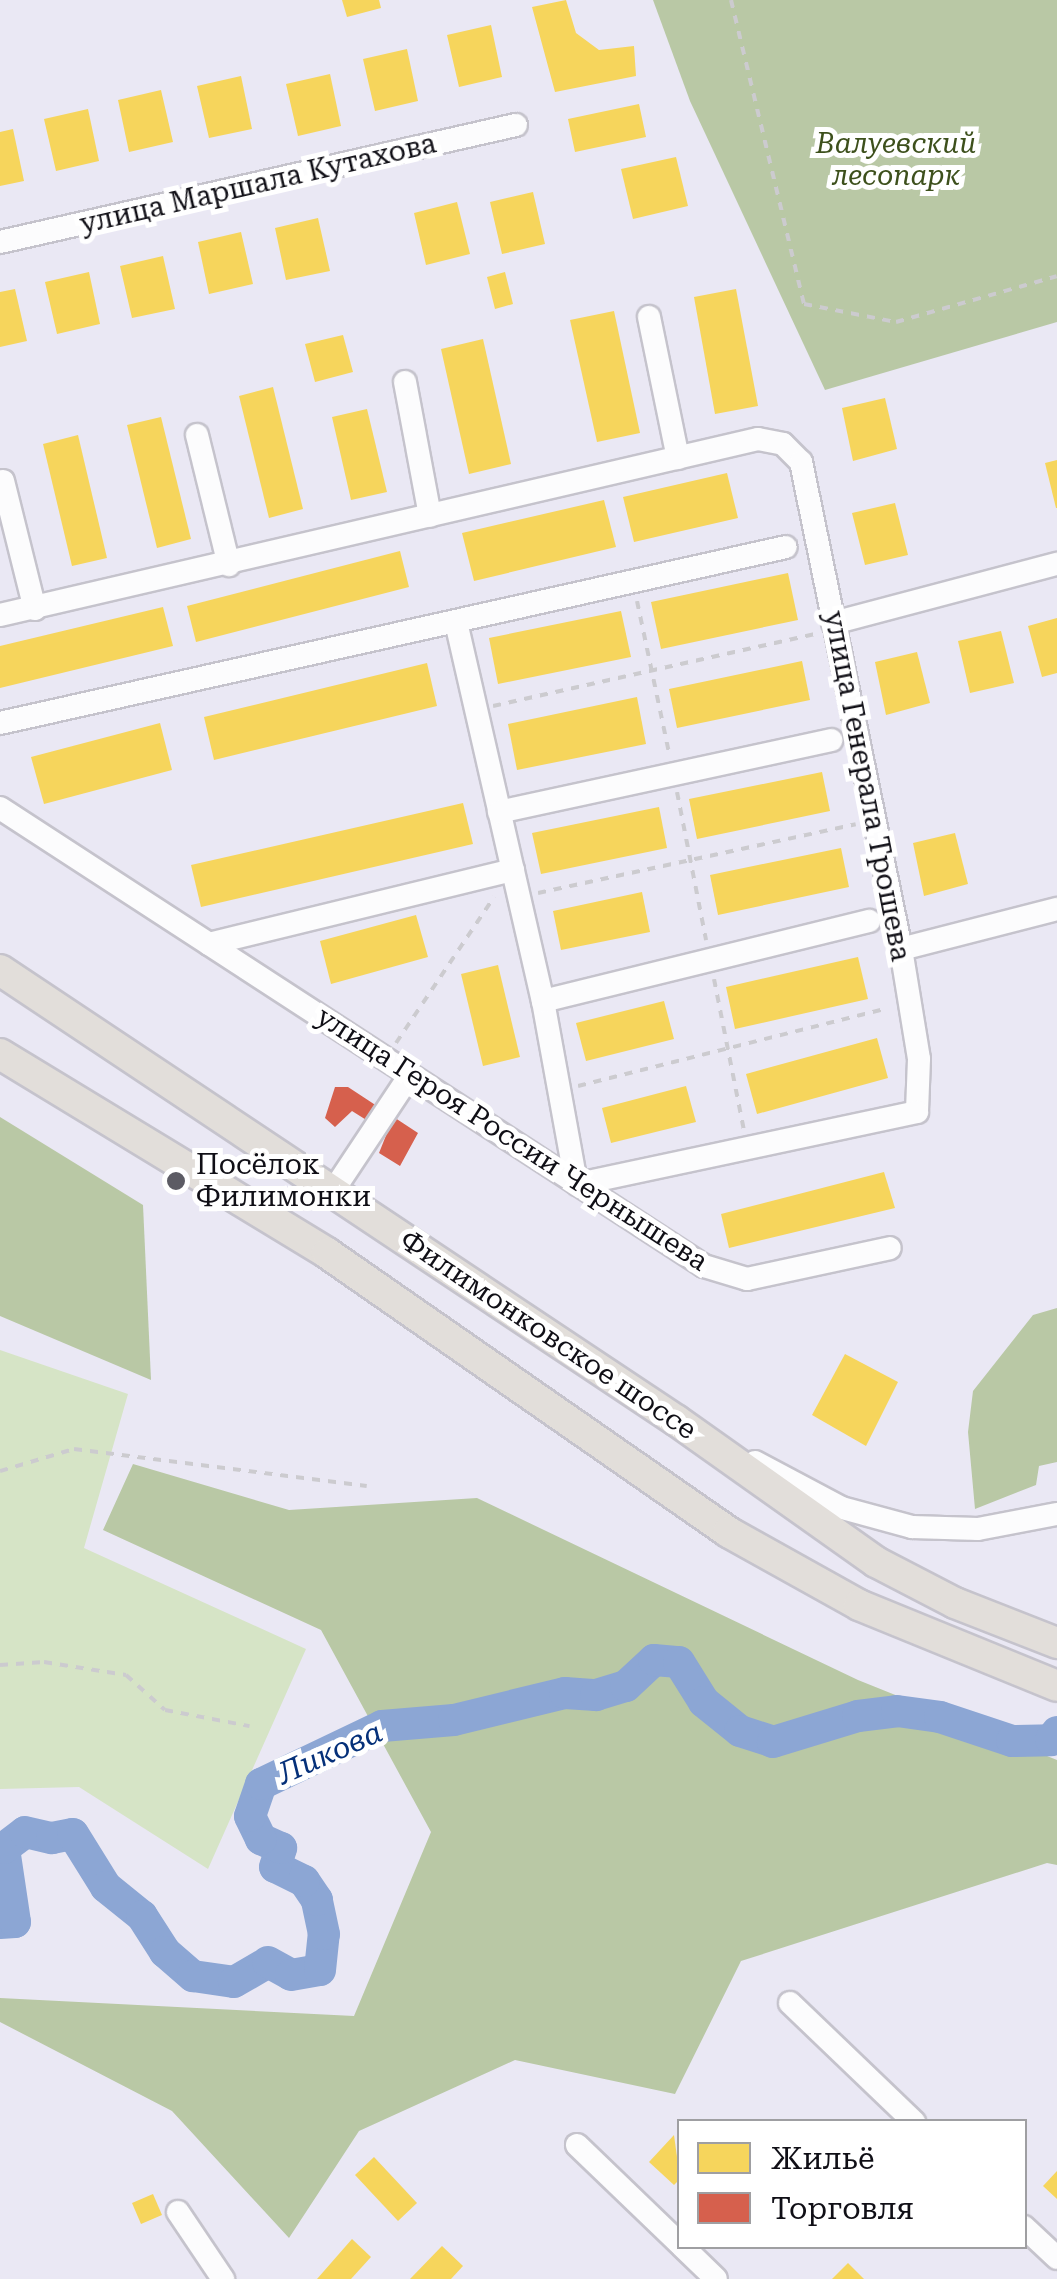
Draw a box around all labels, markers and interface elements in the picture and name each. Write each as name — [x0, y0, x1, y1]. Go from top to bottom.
street label: улица Маршала Кутахова — [77, 127, 439, 241]
park label: Валуевский лесопарк — [816, 127, 976, 193]
street label: улица Генерала Трошева — [817, 608, 917, 964]
street label: улица Героя России Чернышева — [310, 1000, 714, 1278]
place label: Посёлок Филимонки — [196, 1148, 371, 1214]
marker: Посёлок Филимонки — [165, 1170, 187, 1192]
street label: Филимонковское шоссе — [394, 1223, 702, 1447]
water label: Ликова — [272, 1714, 388, 1792]
legend — [677, 2119, 1027, 2249]
text: Жильё — [771, 2141, 874, 2176]
text: Торговля — [771, 2191, 914, 2226]

